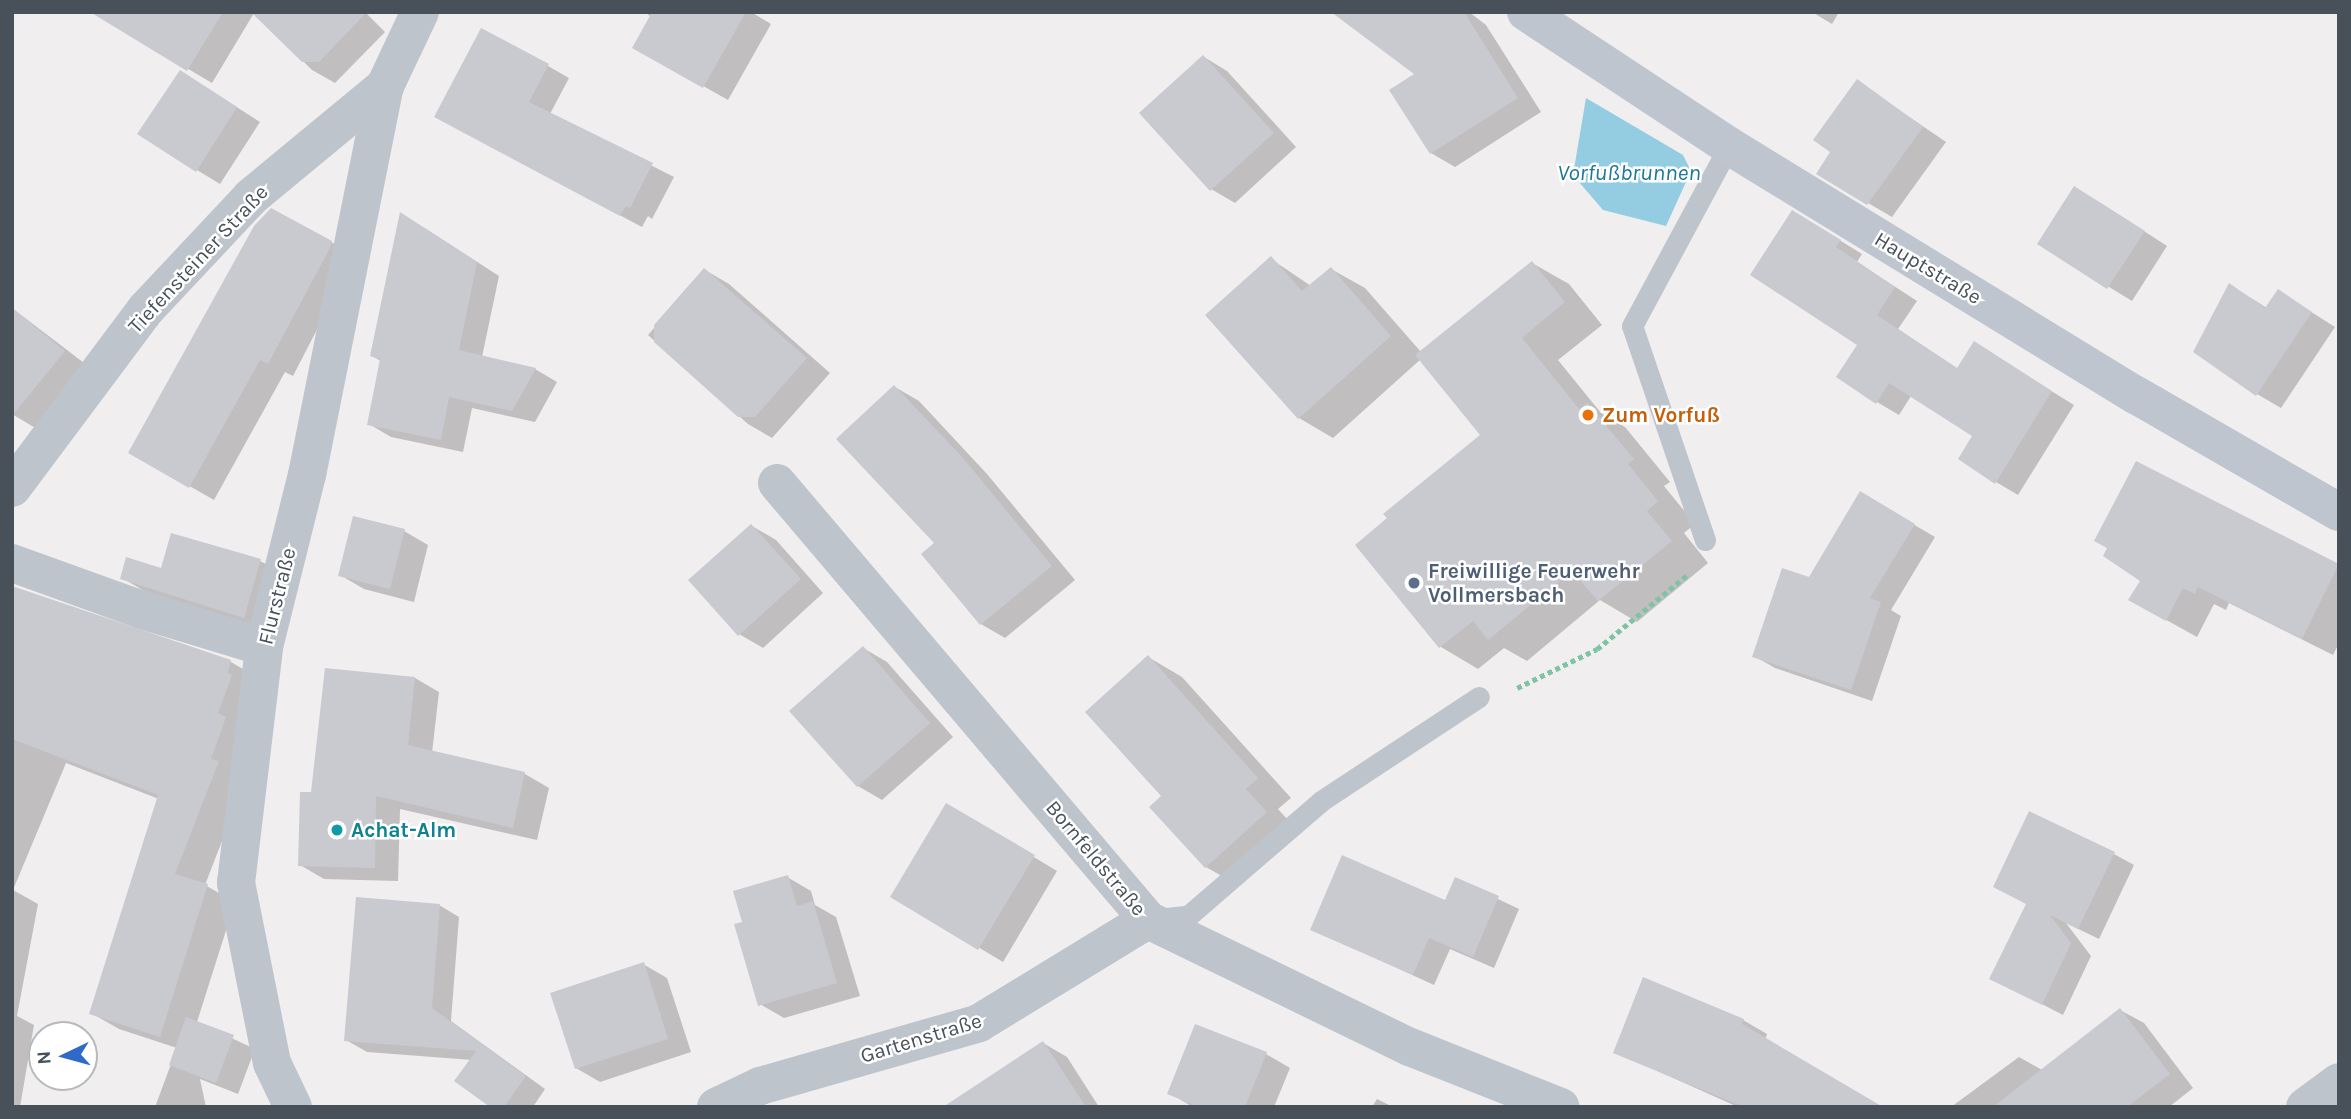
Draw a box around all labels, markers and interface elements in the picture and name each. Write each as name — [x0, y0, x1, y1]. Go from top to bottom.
water label: Vorfußbrunnen — [1557, 159, 1701, 187]
street label: Tiefensteiner Straße — [123, 180, 273, 338]
street label: Hauptstraße — [1870, 226, 1986, 310]
place label: Zum Vorfuß — [1602, 402, 1720, 428]
marker: Zum Vorfuß — [1580, 407, 1596, 423]
street label: Flurstraße — [253, 545, 301, 647]
place label: Freiwillige Feuerwehr Vollmersbach — [1428, 558, 1640, 608]
marker: Freiwillige Feuerwehr Vollmersbach — [1406, 575, 1422, 591]
street label: Bornfeldstraße — [1040, 795, 1152, 921]
place label: Achat-Alm — [351, 817, 456, 843]
marker: Achat-Alm — [329, 822, 345, 838]
street label: Gartenstraße — [857, 1008, 985, 1068]
north arrow — [28, 1021, 98, 1091]
text: N — [33, 1050, 56, 1065]

